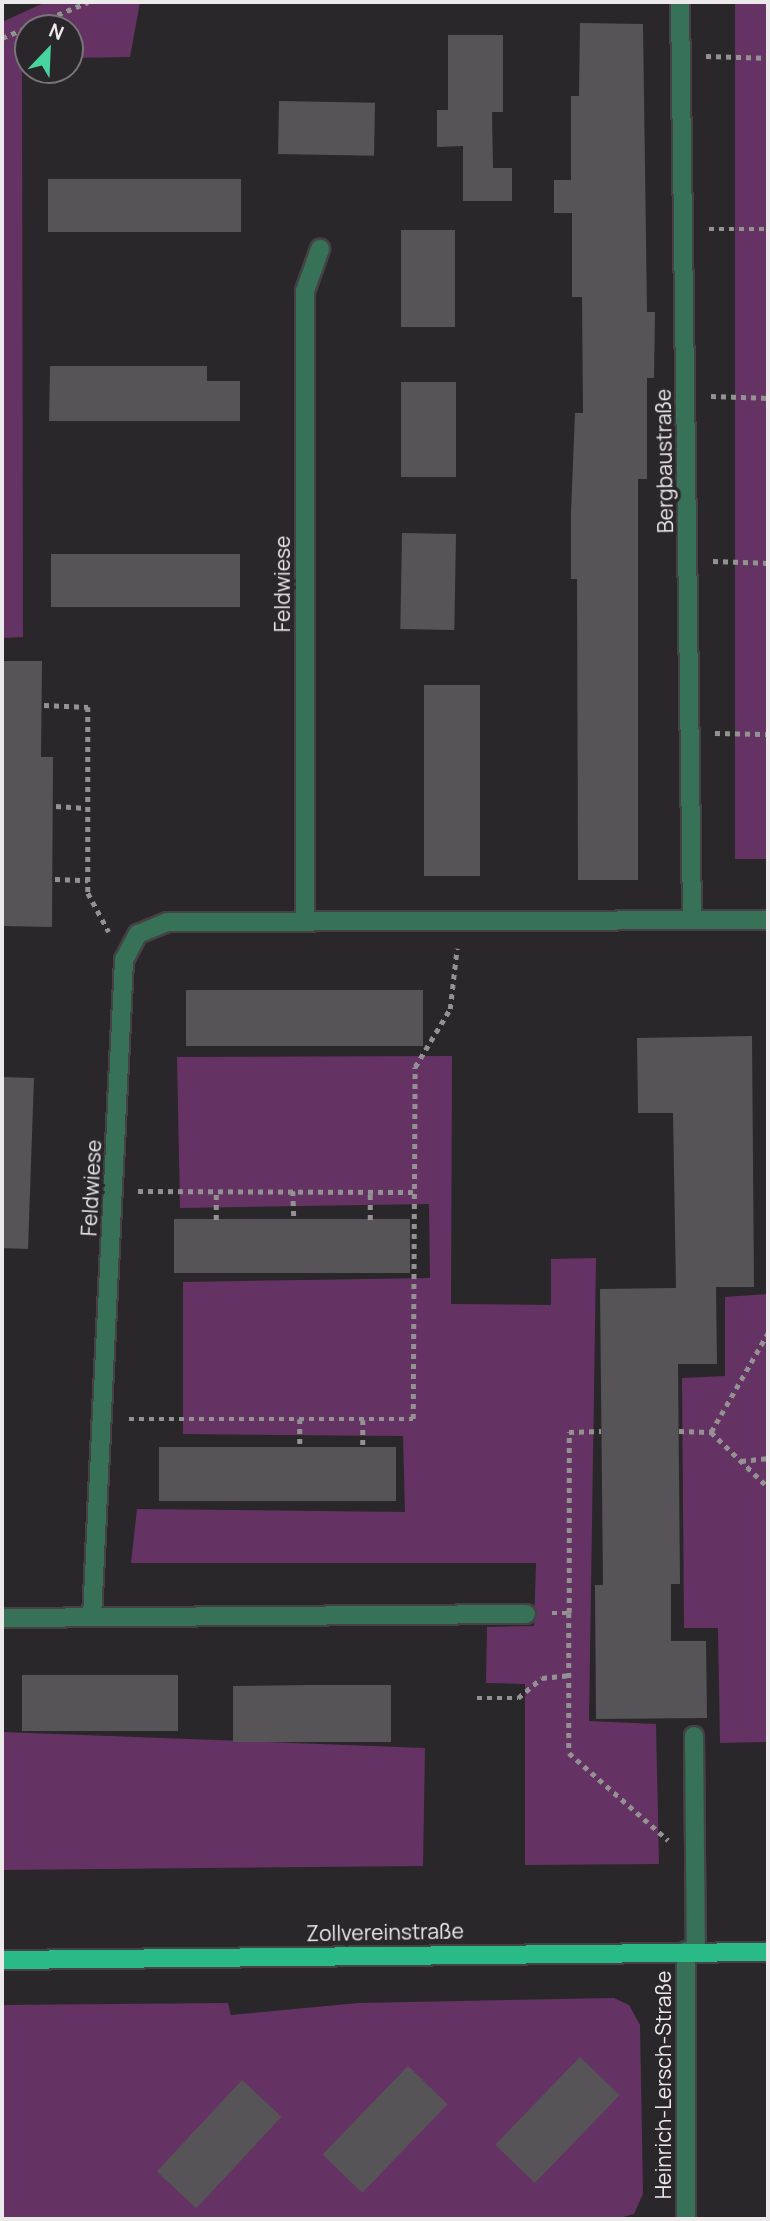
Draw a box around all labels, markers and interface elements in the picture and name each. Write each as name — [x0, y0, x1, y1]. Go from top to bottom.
north arrow — [14, 14, 84, 84]
text: N — [45, 17, 68, 46]
street label: Bergbaustraße — [650, 389, 678, 533]
street label: Feldwiese — [269, 536, 295, 632]
street label: Feldwiese — [76, 1139, 106, 1237]
street label: Zollvereinstraße — [306, 1918, 464, 1946]
street label: Heinrich-Lersch-Straße — [650, 1971, 676, 2199]

